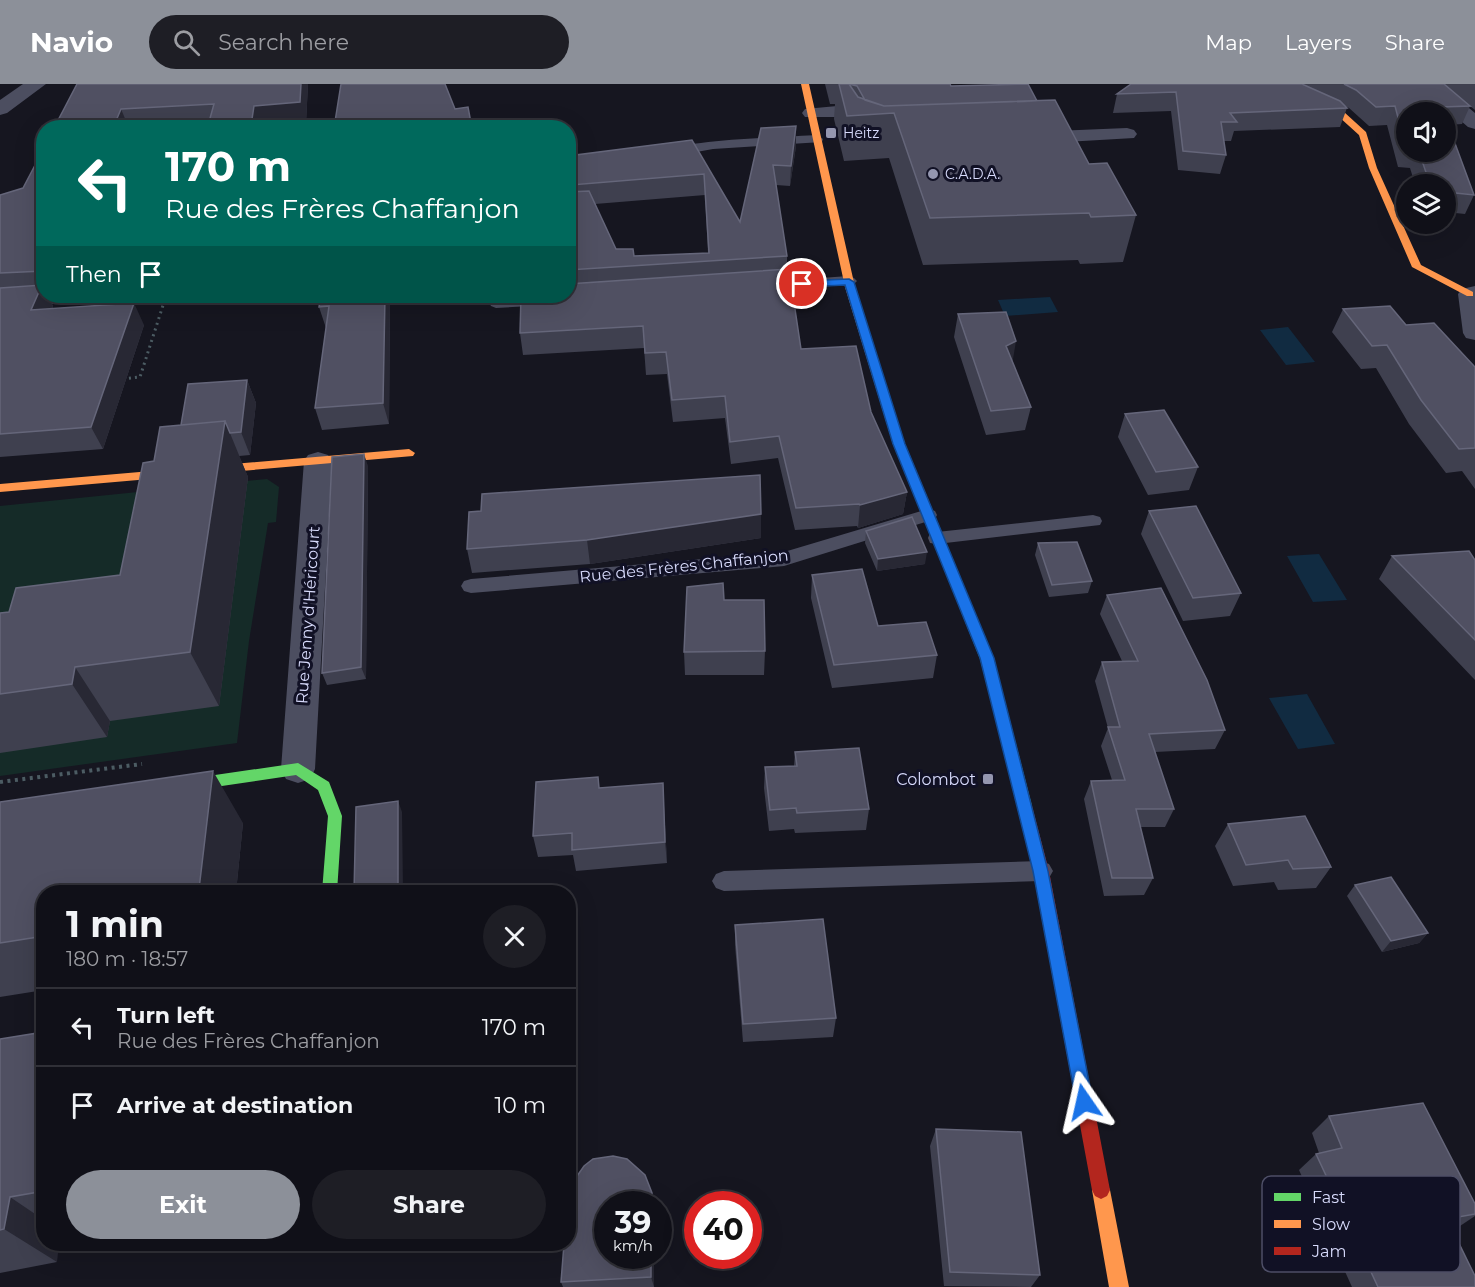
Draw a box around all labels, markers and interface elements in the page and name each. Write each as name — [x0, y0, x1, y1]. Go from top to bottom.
search box — [149, 15, 569, 69]
text: Navio — [30, 25, 113, 59]
icon: search — [170, 26, 203, 59]
text: Search here — [218, 29, 349, 56]
text: Map — [1205, 30, 1252, 55]
text: Layers — [1285, 30, 1352, 55]
text: Share — [1385, 30, 1445, 55]
map controls — [1396, 102, 1456, 234]
button: sound — [1396, 102, 1456, 162]
place label: Heitz — [843, 124, 879, 142]
marker: Heitz — [824, 126, 838, 140]
text: 170 m — [165, 140, 291, 192]
icon: left — [66, 144, 144, 222]
place label: C.A.D.A. — [945, 165, 1000, 183]
marker: C.A.D.A. — [926, 167, 940, 181]
button: layers — [1396, 174, 1456, 234]
text: Rue des Frères Chaffanjon — [165, 192, 520, 225]
icon: arrive — [134, 258, 167, 291]
pin — [776, 258, 827, 309]
text: Then — [66, 261, 122, 288]
icon: arrive — [785, 267, 818, 300]
street label: Rue Jenny d'Héricourt — [292, 525, 324, 705]
street label: Rue des Frères Chaffanjon — [578, 546, 790, 586]
place label: Colombot — [896, 770, 977, 789]
marker: Colombot — [981, 772, 995, 786]
text: 1 min — [66, 902, 164, 946]
button: close — [483, 905, 546, 968]
text: 180 m · 18:57 — [66, 947, 188, 971]
text: Turn left — [117, 1002, 215, 1029]
icon: left — [66, 1011, 99, 1044]
text: 170 m — [482, 1014, 546, 1041]
text: Rue des Frères Chaffanjon — [117, 1029, 380, 1053]
position arrow — [1052, 1070, 1116, 1134]
icon: arrive — [66, 1089, 99, 1122]
text: Arrive at destination — [117, 1092, 353, 1119]
text: 10 m — [494, 1092, 546, 1119]
button: Exit — [66, 1170, 300, 1239]
button: Share — [312, 1170, 546, 1239]
legend — [1262, 1176, 1460, 1272]
text: Fast — [1312, 1188, 1346, 1207]
speed limit sign: 40 — [684, 1191, 762, 1269]
text: 39 — [615, 1204, 651, 1241]
text: Slow — [1312, 1215, 1350, 1234]
text: km/h — [613, 1236, 653, 1255]
text: Jam — [1311, 1242, 1346, 1261]

